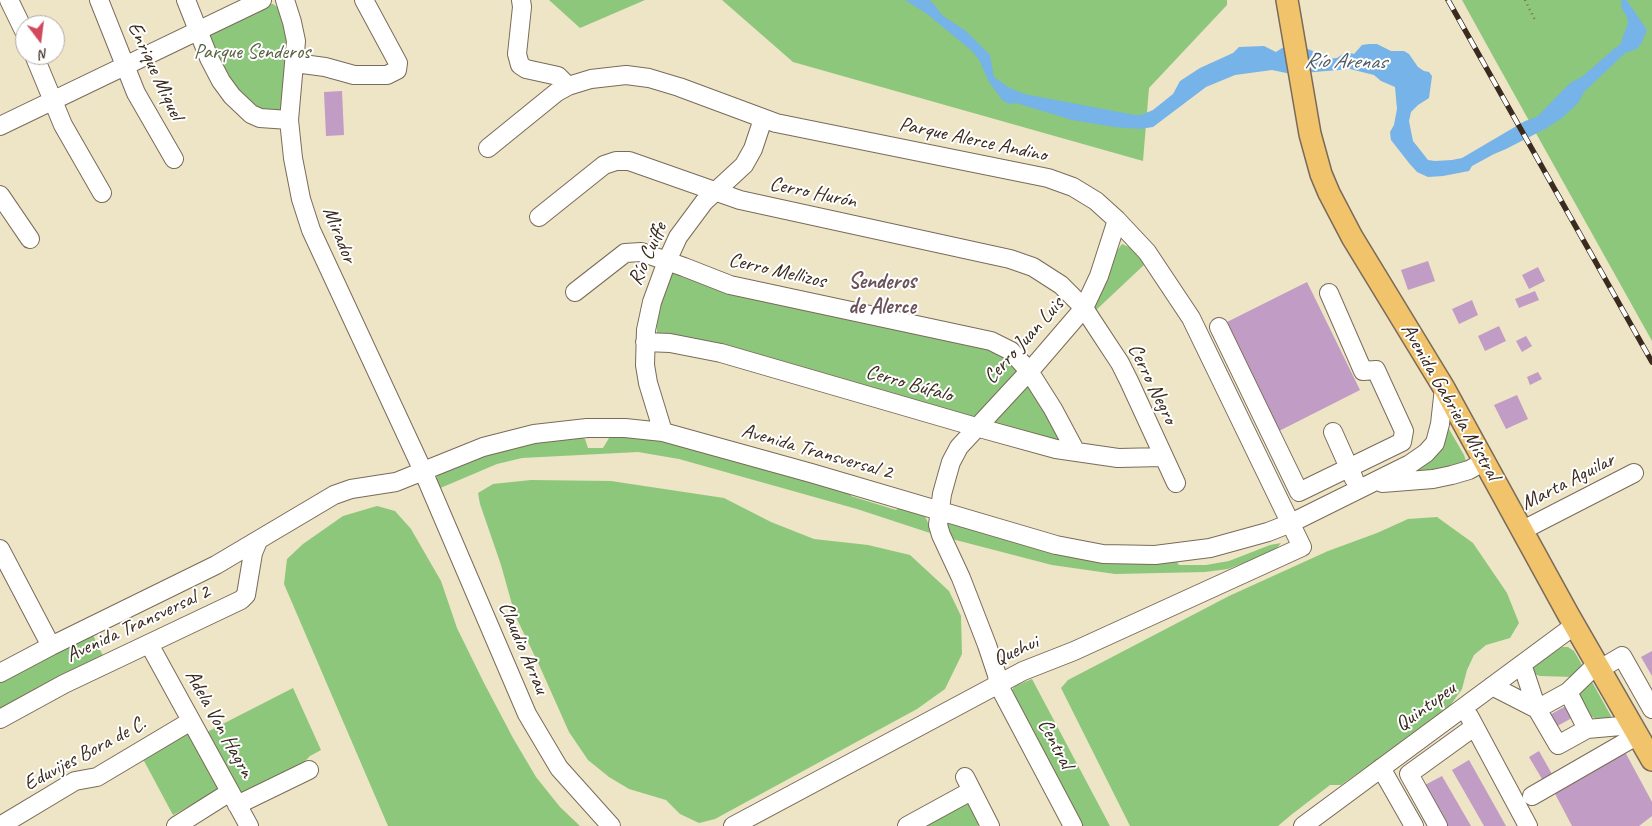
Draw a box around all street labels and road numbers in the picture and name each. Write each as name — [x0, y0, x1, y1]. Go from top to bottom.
street label: Enrique Miquel — [121, 18, 189, 124]
street label: Parque Alerce Andino — [897, 112, 1049, 168]
street label: Cerro Hurón — [767, 171, 859, 215]
street label: Mirador — [316, 203, 362, 267]
street label: Río Cuiffe — [623, 219, 673, 289]
street label: Cerro Mellizos — [726, 248, 828, 294]
street label: Cerro Juan Luis — [978, 292, 1070, 390]
street label: Avenida Gabriela Mistral — [1395, 319, 1505, 485]
street label: Cerro Negro — [1122, 340, 1182, 428]
street label: Cerro Búfalo — [863, 360, 955, 408]
street label: Avenida Transversal 2 — [739, 418, 895, 486]
street label: Marta Aguilar — [1517, 448, 1619, 516]
street label: Avenida Transversal 2 — [62, 580, 214, 668]
street label: Claudio Arrau — [492, 598, 554, 698]
street label: Quehui — [990, 630, 1042, 672]
street label: Adela Von Hagrn — [179, 666, 259, 782]
street label: Quintupeu — [1391, 677, 1461, 737]
street label: Eduvijes Bora de C. — [20, 711, 150, 797]
street label: Central — [1032, 715, 1078, 773]

